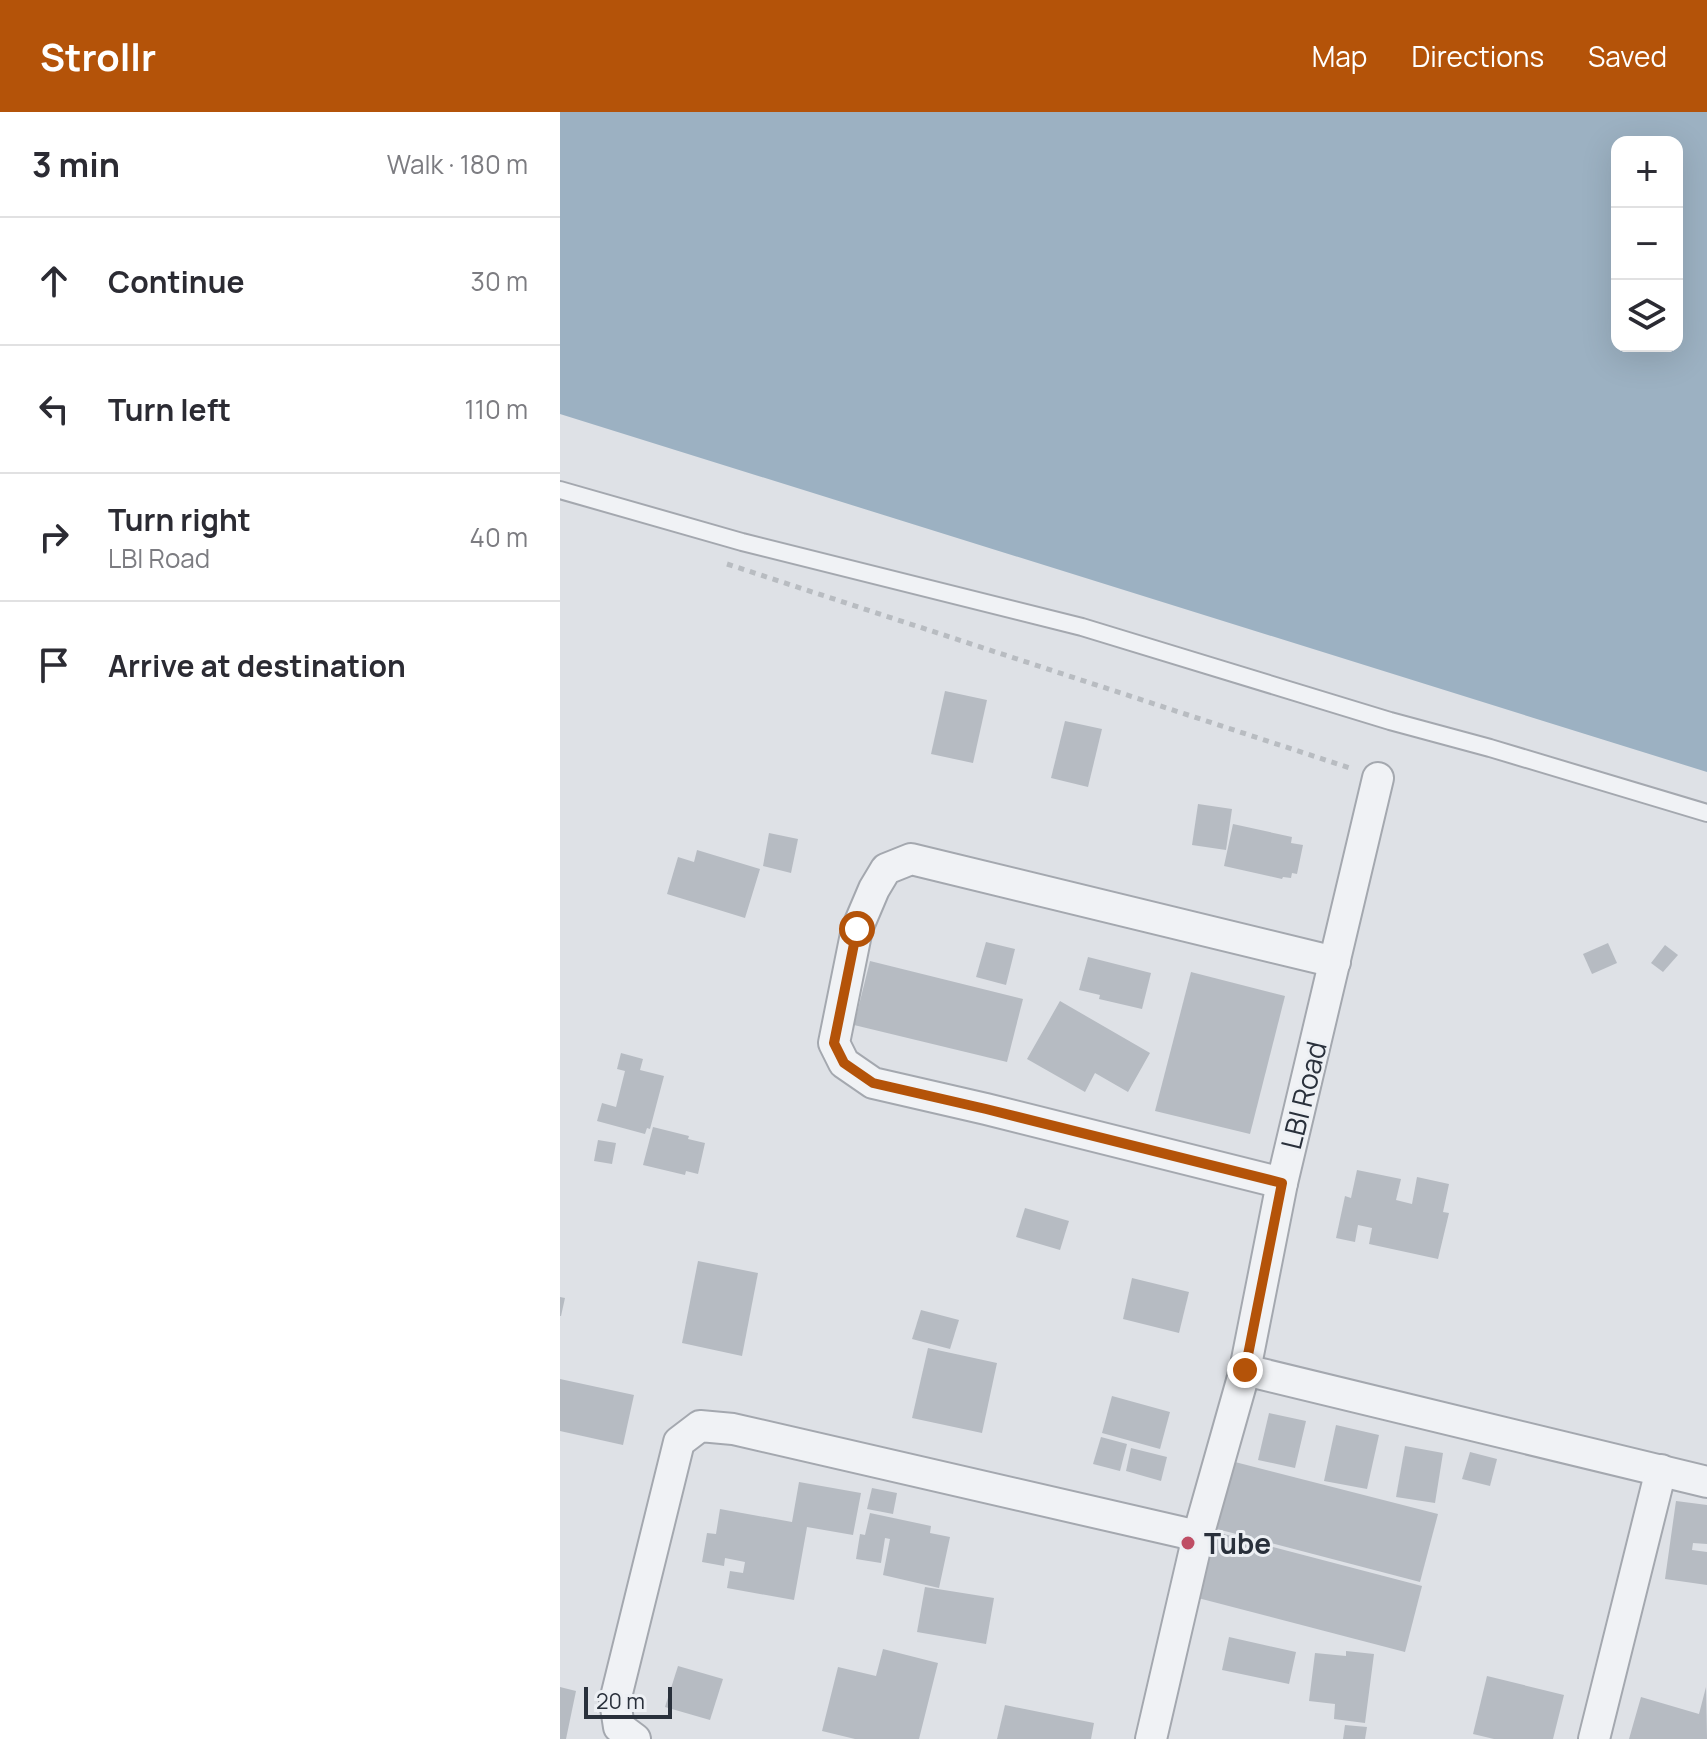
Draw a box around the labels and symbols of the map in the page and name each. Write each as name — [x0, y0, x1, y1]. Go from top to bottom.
route start — [839, 911, 875, 947]
street label: LBI Road — [1271, 1037, 1335, 1153]
route end — [1227, 1352, 1263, 1388]
place label: Tube — [1204, 1524, 1271, 1562]
marker: Tube — [1179, 1534, 1197, 1552]
scale bar — [584, 1683, 672, 1719]

